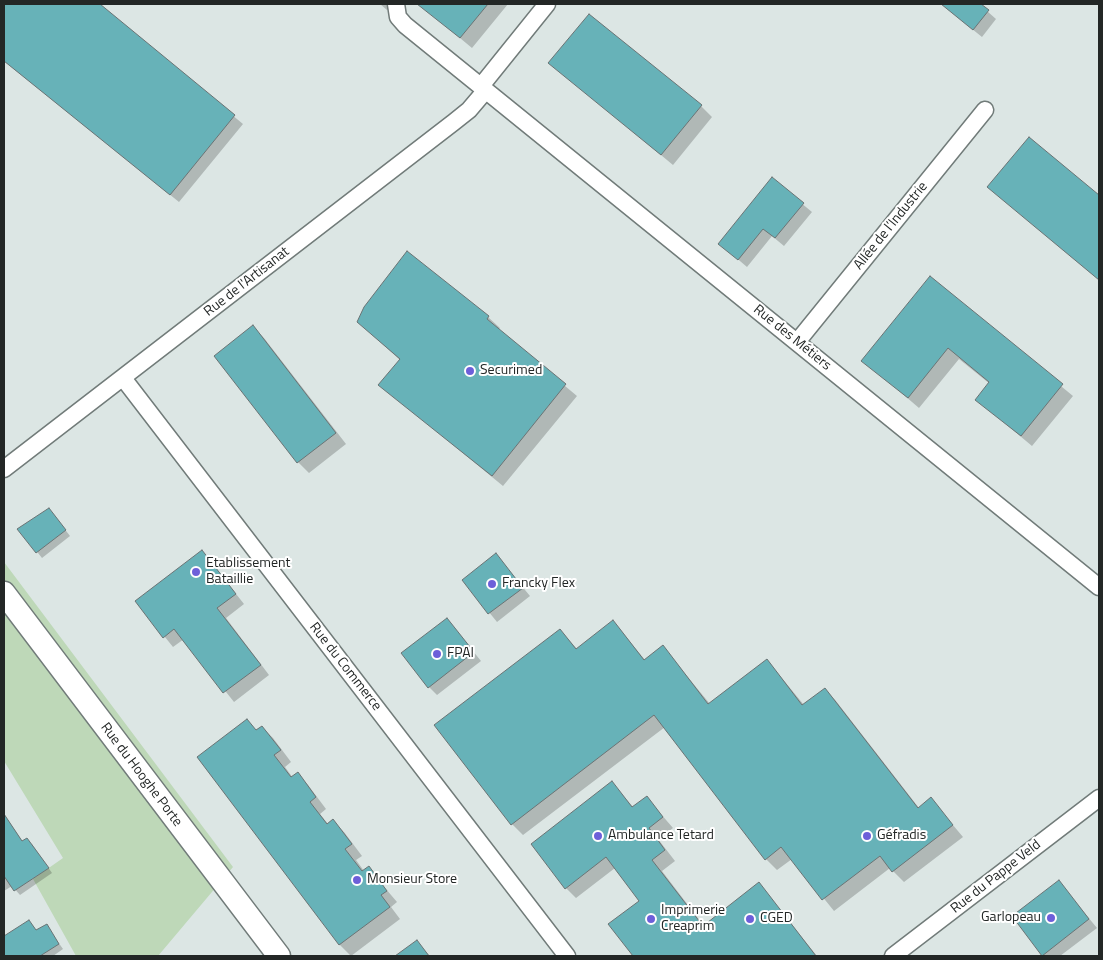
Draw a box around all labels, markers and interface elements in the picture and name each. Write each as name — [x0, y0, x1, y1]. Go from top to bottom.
street label: Allée de l’Industrie — [850, 179, 932, 273]
street label: Rue de l'Artisanat — [201, 244, 293, 320]
street label: Rue des Métiers — [750, 301, 834, 375]
place label: Securimed — [480, 363, 542, 379]
marker: Securimed — [464, 365, 476, 377]
place label: Etablissement Bataillie — [206, 556, 291, 588]
marker: Etablissement Bataillie — [190, 566, 202, 578]
place label: Francky Flex — [502, 576, 575, 592]
marker: Francky Flex — [486, 578, 498, 590]
street label: Rue du Commerce — [305, 620, 385, 714]
place label: FPAI — [447, 646, 474, 662]
marker: FPAI — [431, 648, 443, 660]
street label: Rue du Hooghe Porte — [97, 720, 185, 830]
place label: Ambulance Tetard — [608, 828, 714, 844]
place label: Géfradis — [877, 828, 926, 844]
marker: Ambulance Tetard — [592, 830, 604, 842]
marker: Géfradis — [861, 830, 873, 842]
street label: Rue du Pappe Veld — [948, 837, 1044, 917]
place label: Monsieur Store — [367, 872, 457, 888]
marker: Monsieur Store — [351, 874, 363, 886]
place label: Imprimerie Creaprim — [661, 903, 725, 936]
place label: Garlopeau — [981, 910, 1041, 926]
place label: CGED — [760, 911, 793, 927]
marker: Garlopeau — [1045, 912, 1057, 924]
marker: Imprimerie Creaprim — [645, 913, 657, 925]
marker: CGED — [744, 913, 756, 925]

